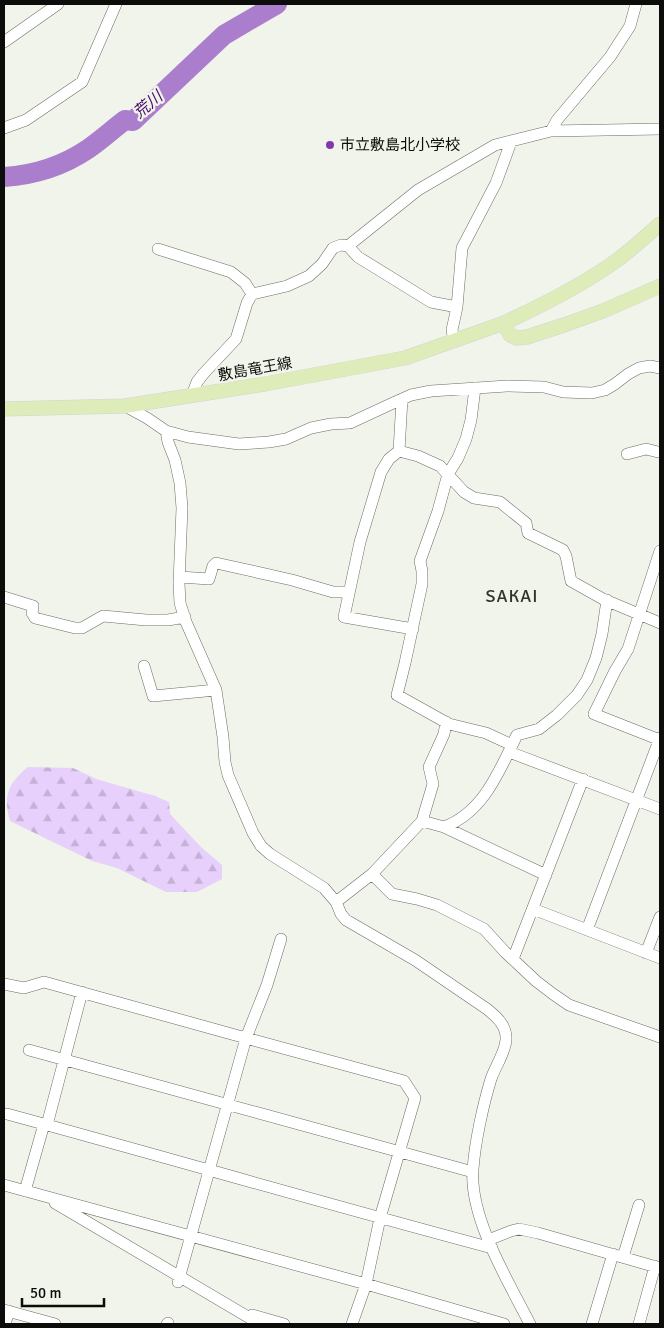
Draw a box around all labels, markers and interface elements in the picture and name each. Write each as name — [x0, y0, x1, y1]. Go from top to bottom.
water label: 荒川 — [129, 86, 168, 123]
place label: 市立敷島北小学校 — [340, 136, 460, 154]
marker: 市立敷島北小学校 — [324, 139, 336, 151]
street label: 敷島竜王線 — [216, 354, 294, 384]
district label: SAKAI — [485, 585, 539, 607]
scale bar — [22, 1276, 105, 1308]
text: 50 m — [30, 1284, 61, 1302]

